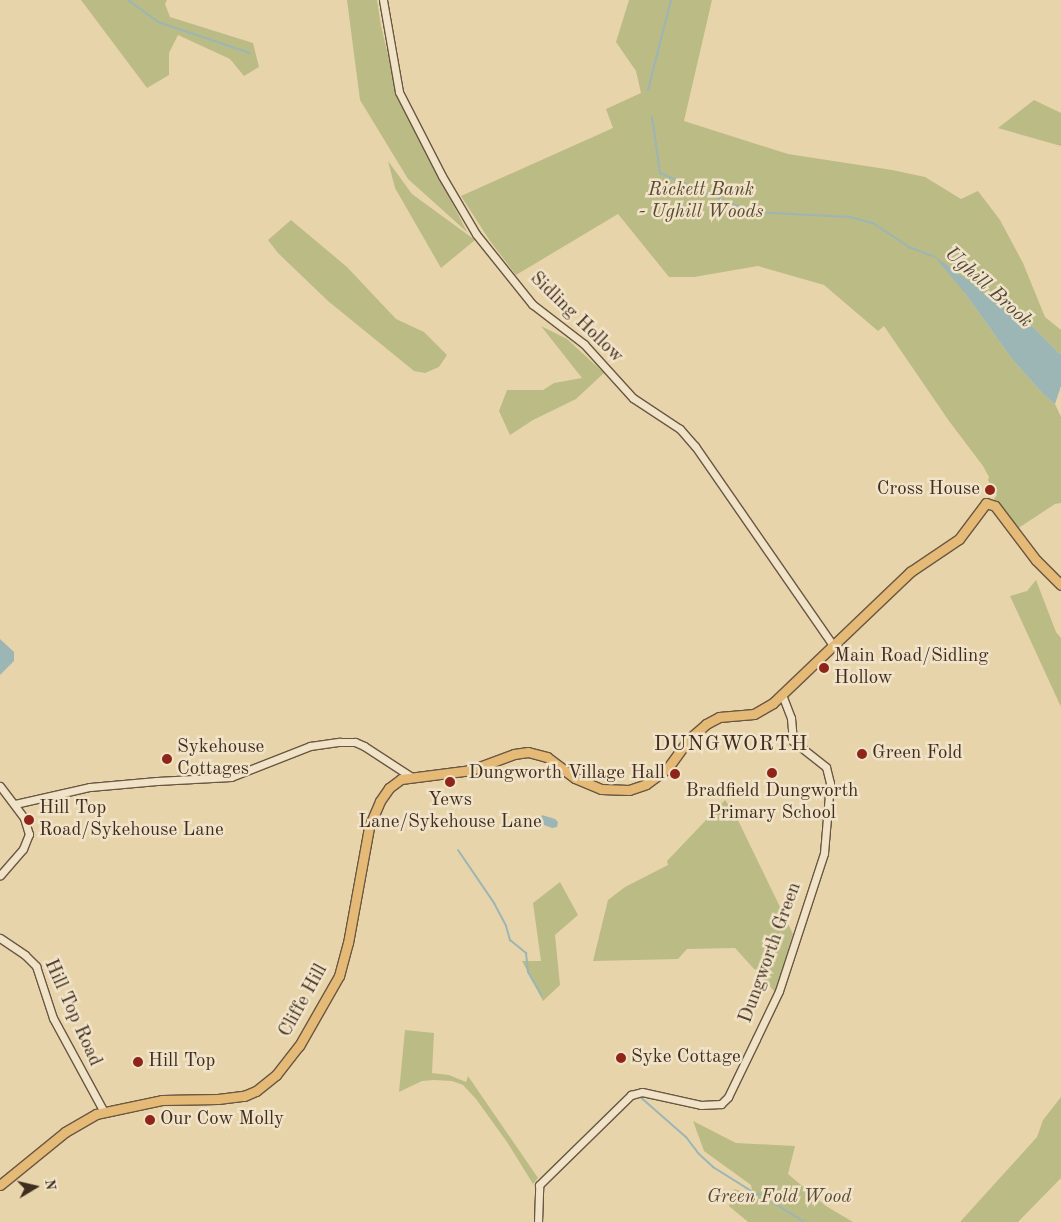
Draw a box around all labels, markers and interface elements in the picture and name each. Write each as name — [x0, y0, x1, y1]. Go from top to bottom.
park label: Rickett Bank - Ughill Woods — [639, 180, 763, 224]
water label: Ughill Brook — [939, 242, 1037, 334]
street label: Sidling Hollow — [524, 268, 628, 368]
place label: Cross House — [877, 479, 980, 501]
marker: Cross House — [984, 484, 996, 496]
place label: Main Road/Sidling Hollow — [834, 646, 989, 690]
marker: Main Road/Sidling Hollow — [818, 662, 830, 674]
district label: DUNGWORTH — [653, 732, 809, 758]
place label: Sykehouse Cottages — [177, 737, 264, 781]
place label: Green Fold — [872, 743, 962, 765]
marker: Green Fold — [856, 748, 868, 760]
marker: Sykehouse Cottages — [161, 753, 173, 765]
place label: Dungworth Village Hall — [469, 763, 665, 785]
marker: Bradfield Dungworth Primary School — [766, 767, 778, 779]
marker: Dungworth Village Hall — [669, 768, 681, 780]
marker: Yews Lane/Sykehouse Lane — [444, 776, 456, 788]
place label: Bradfield Dungworth Primary School — [686, 781, 858, 825]
place label: Yews Lane/Sykehouse Lane — [358, 790, 542, 834]
place label: Hill Top Road/Sykehouse Lane — [39, 798, 224, 842]
marker: Hill Top Road/Sykehouse Lane — [23, 814, 35, 826]
street label: Dungworth Green — [735, 880, 807, 1026]
street label: Hill Top Road — [38, 956, 106, 1070]
street label: Cliffe Hill — [275, 961, 333, 1041]
place label: Syke Cottage — [631, 1047, 741, 1069]
place label: Hill Top — [148, 1051, 215, 1073]
marker: Syke Cottage — [615, 1052, 627, 1064]
marker: Hill Top — [132, 1056, 144, 1068]
place label: Our Cow Molly — [160, 1109, 284, 1131]
marker: Our Cow Molly — [144, 1114, 156, 1126]
north arrow — [10, 1162, 60, 1212]
text: N — [42, 1178, 58, 1191]
park label: Green Fold Wood — [707, 1187, 851, 1209]

